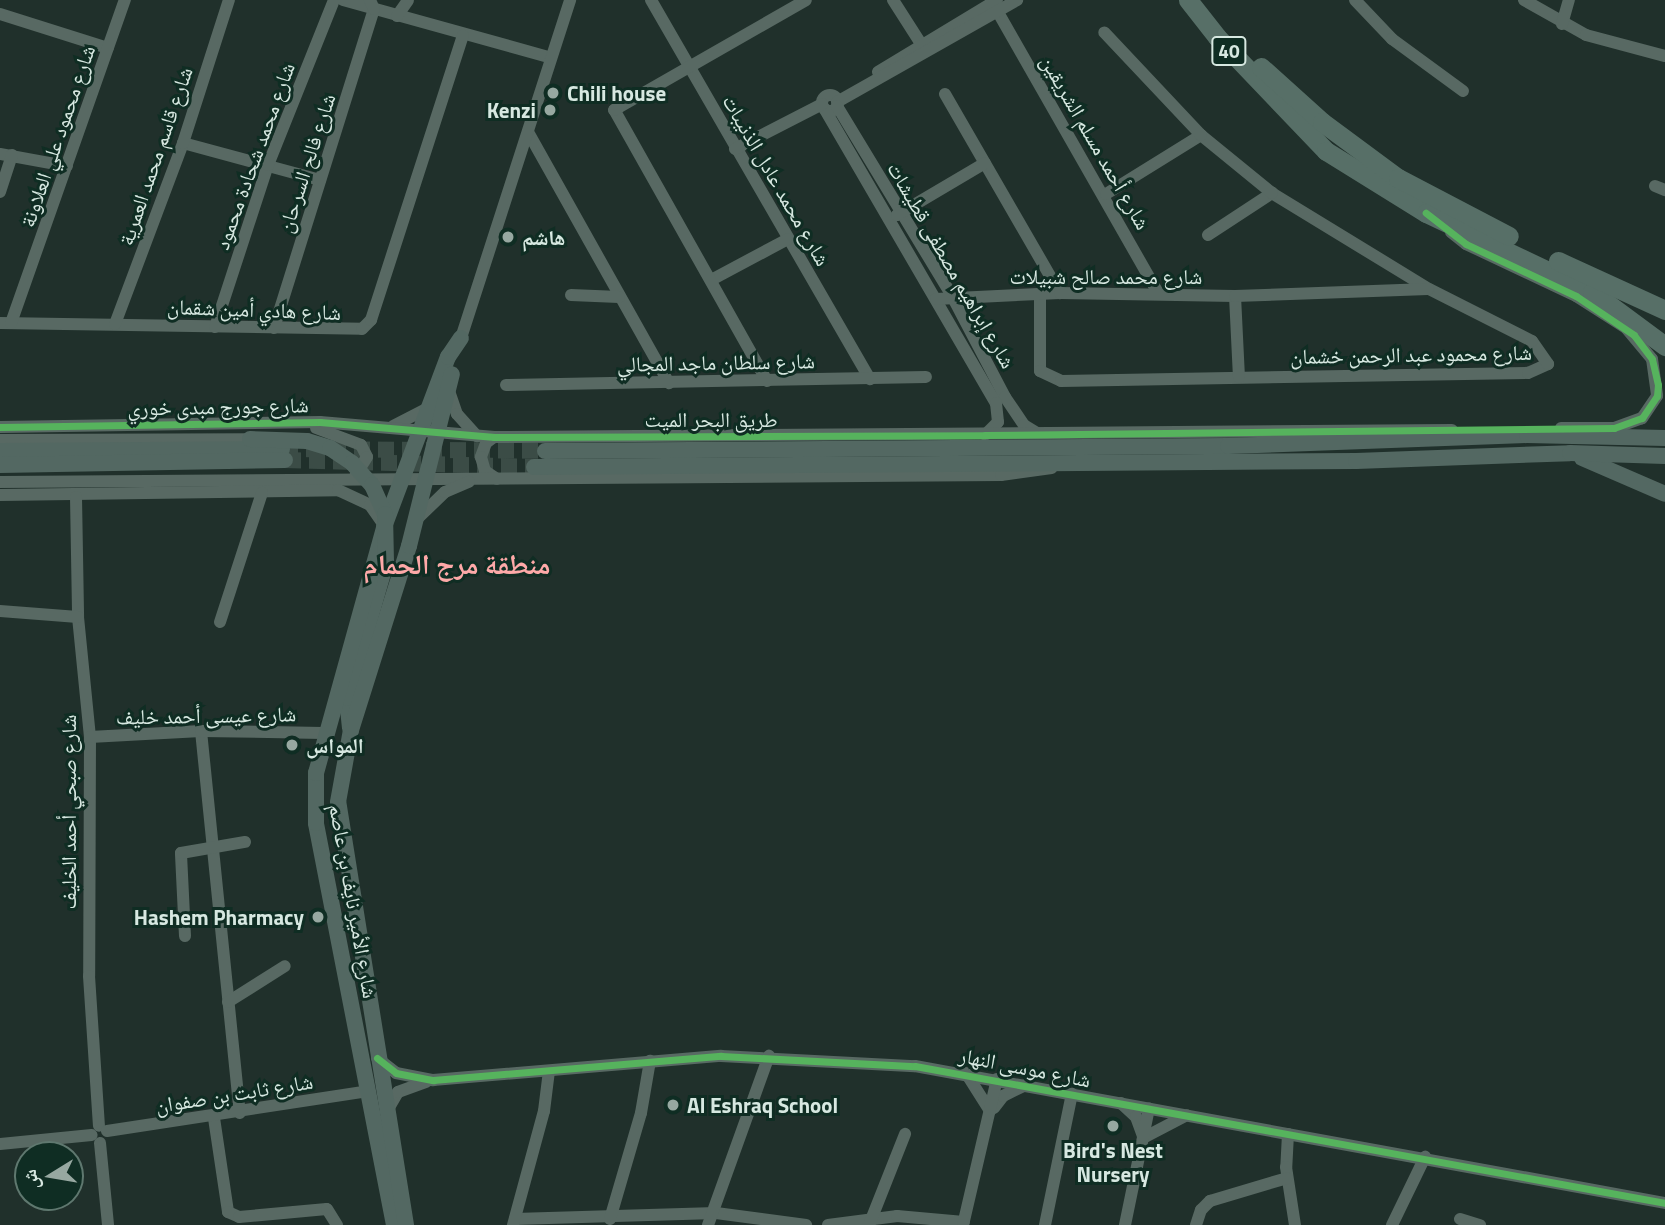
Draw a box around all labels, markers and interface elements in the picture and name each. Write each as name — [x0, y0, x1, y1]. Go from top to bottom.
road number: 40 — [1210, 36, 1248, 66]
street label: شارع محمود علي العلاونة — [14, 42, 100, 230]
street label: شارع أحمد مسلم الشريقين — [1036, 50, 1156, 234]
street label: شارع محمد شحادة محمود — [208, 59, 300, 253]
street label: شارع قاسم محمد العمرية — [113, 63, 197, 249]
place label: Chili house — [567, 80, 666, 106]
marker: Chili house — [545, 85, 561, 101]
street label: شارع فالح السرحان — [272, 90, 340, 236]
street label: شارع محمد عادل الذنيبات — [718, 90, 836, 270]
place label: Kenzi — [487, 97, 536, 123]
marker: Kenzi — [542, 102, 558, 118]
street label: شارع إبراهيم مصطفى قطيشات — [883, 157, 1021, 373]
place label: هاشم — [522, 224, 565, 250]
marker: هاشم — [500, 229, 516, 245]
street label: شارع محمد صالح شبيلات — [1010, 263, 1202, 289]
street label: شارع هادي أمين شقمان — [167, 293, 341, 325]
street label: شارع محمود عبد الرحمن خشمان — [1290, 339, 1532, 369]
street label: شارع سلطان ماجد المجالي — [617, 348, 815, 376]
street label: شارع جورج مبدى خوري — [127, 392, 309, 420]
street label: طريق البحر الميت — [644, 406, 778, 432]
district label: منطقة مرج الحمام — [364, 547, 550, 581]
street label: شارع عيسى أحمد خليف — [116, 701, 296, 729]
street label: شارع صبحي أحمد الخليف — [55, 714, 81, 910]
place label: المواس — [306, 732, 364, 758]
marker: المواس — [284, 737, 300, 753]
street label: شارع الأمير نايف بن عاصم — [324, 802, 384, 1000]
place label: Hashem Pharmacy — [134, 904, 304, 930]
marker: Hashem Pharmacy — [310, 909, 326, 925]
street label: شارع موسى النهار — [957, 1042, 1093, 1092]
street label: شارع ثابت بن صفوان — [153, 1068, 315, 1118]
place label: Al Eshraq School — [687, 1092, 838, 1118]
marker: Al Eshraq School — [665, 1097, 681, 1113]
marker: Bird's Nest Nursery — [1105, 1118, 1121, 1134]
place label: Bird's Nest Nursery — [1063, 1137, 1163, 1187]
north arrow — [14, 1141, 84, 1211]
text: ش — [14, 1167, 46, 1192]

